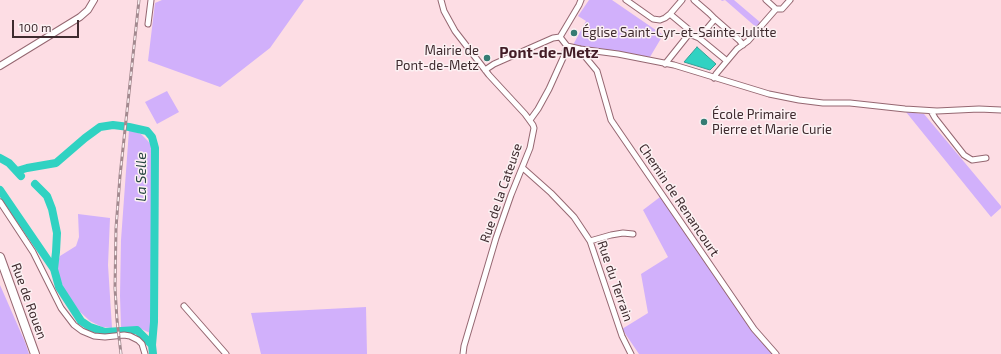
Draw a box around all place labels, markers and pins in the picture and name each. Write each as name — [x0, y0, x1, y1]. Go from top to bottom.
place label: Église Saint-Cyr-et-Sainte-Julitte — [582, 25, 777, 41]
marker: Église Saint-Cyr-et-Sainte-Julitte — [569, 28, 579, 38]
place label: Mairie de Pont-de-Metz — [395, 43, 479, 74]
marker: Mairie de Pont-de-Metz — [482, 53, 492, 63]
place label: École Primaire Pierre et Marie Curie — [712, 107, 832, 138]
marker: École Primaire Pierre et Marie Curie — [699, 117, 709, 127]

